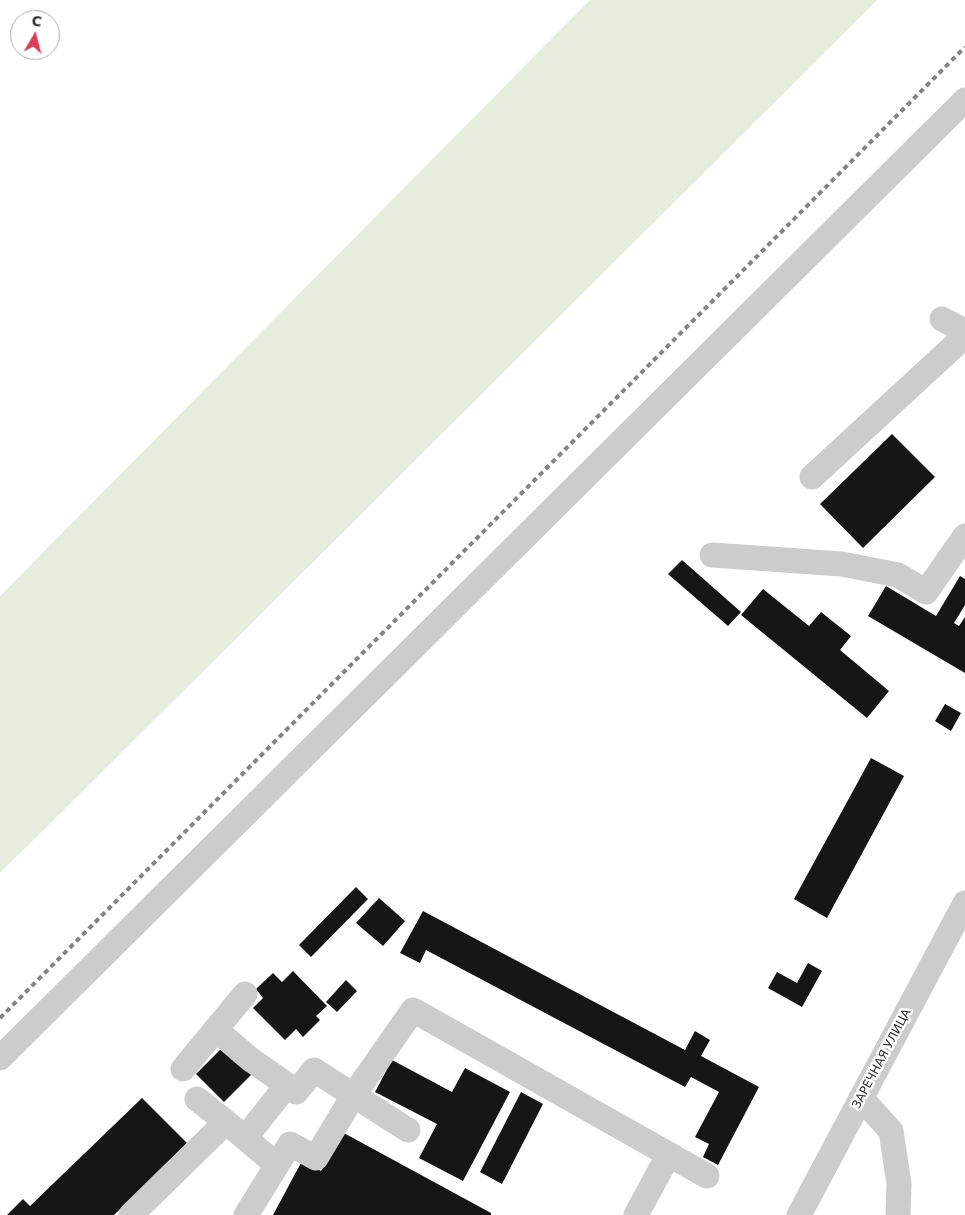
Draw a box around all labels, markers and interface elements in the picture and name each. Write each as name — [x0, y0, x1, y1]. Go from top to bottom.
north arrow — [10, 10, 60, 60]
text: С — [31, 12, 43, 30]
street label: ЗАРЕЧНАЯ УЛИЦА — [850, 1007, 914, 1111]

